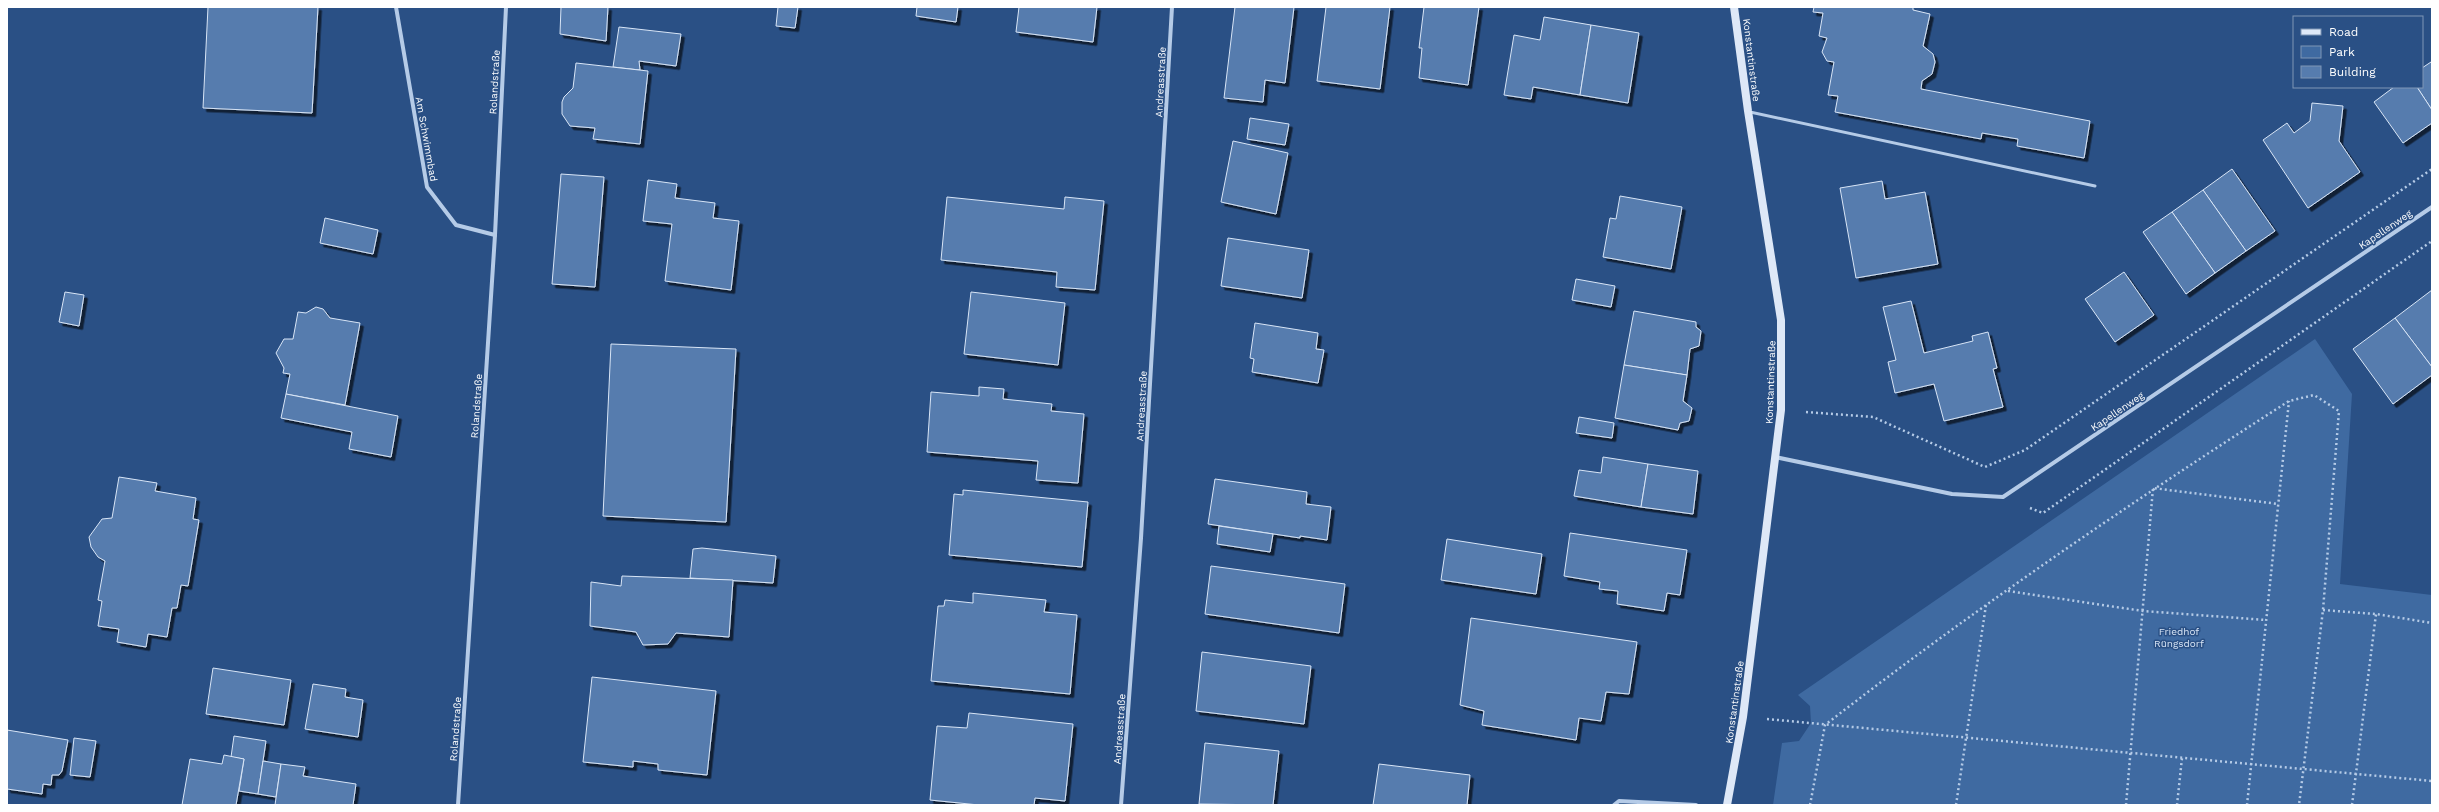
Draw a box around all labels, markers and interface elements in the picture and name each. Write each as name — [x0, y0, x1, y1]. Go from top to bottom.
legend — [2293, 16, 2423, 88]
street label: Konstantinstraße — [1741, 18, 1762, 102]
text: Road — [2329, 25, 2358, 39]
text: Park — [2329, 45, 2355, 59]
street label: Andreasstraße — [1153, 46, 1168, 118]
street label: Rolandstraße — [487, 49, 502, 115]
text: Building — [2329, 65, 2376, 79]
street label: Am Schwimmbad — [414, 96, 439, 182]
street label: Kapellenweg — [2357, 207, 2414, 251]
street label: Konstantinstraße — [1764, 340, 1777, 424]
street label: Andreasstraße — [1134, 370, 1149, 442]
street label: Rolandstraße — [469, 373, 484, 439]
street label: Kapellenweg — [2089, 389, 2146, 433]
park label: Friedhof Rüngsdorf — [2154, 626, 2204, 649]
street label: Konstantinstraße — [1723, 660, 1746, 744]
street label: Andreasstraße — [1112, 693, 1127, 765]
street label: Rolandstraße — [448, 696, 463, 762]

